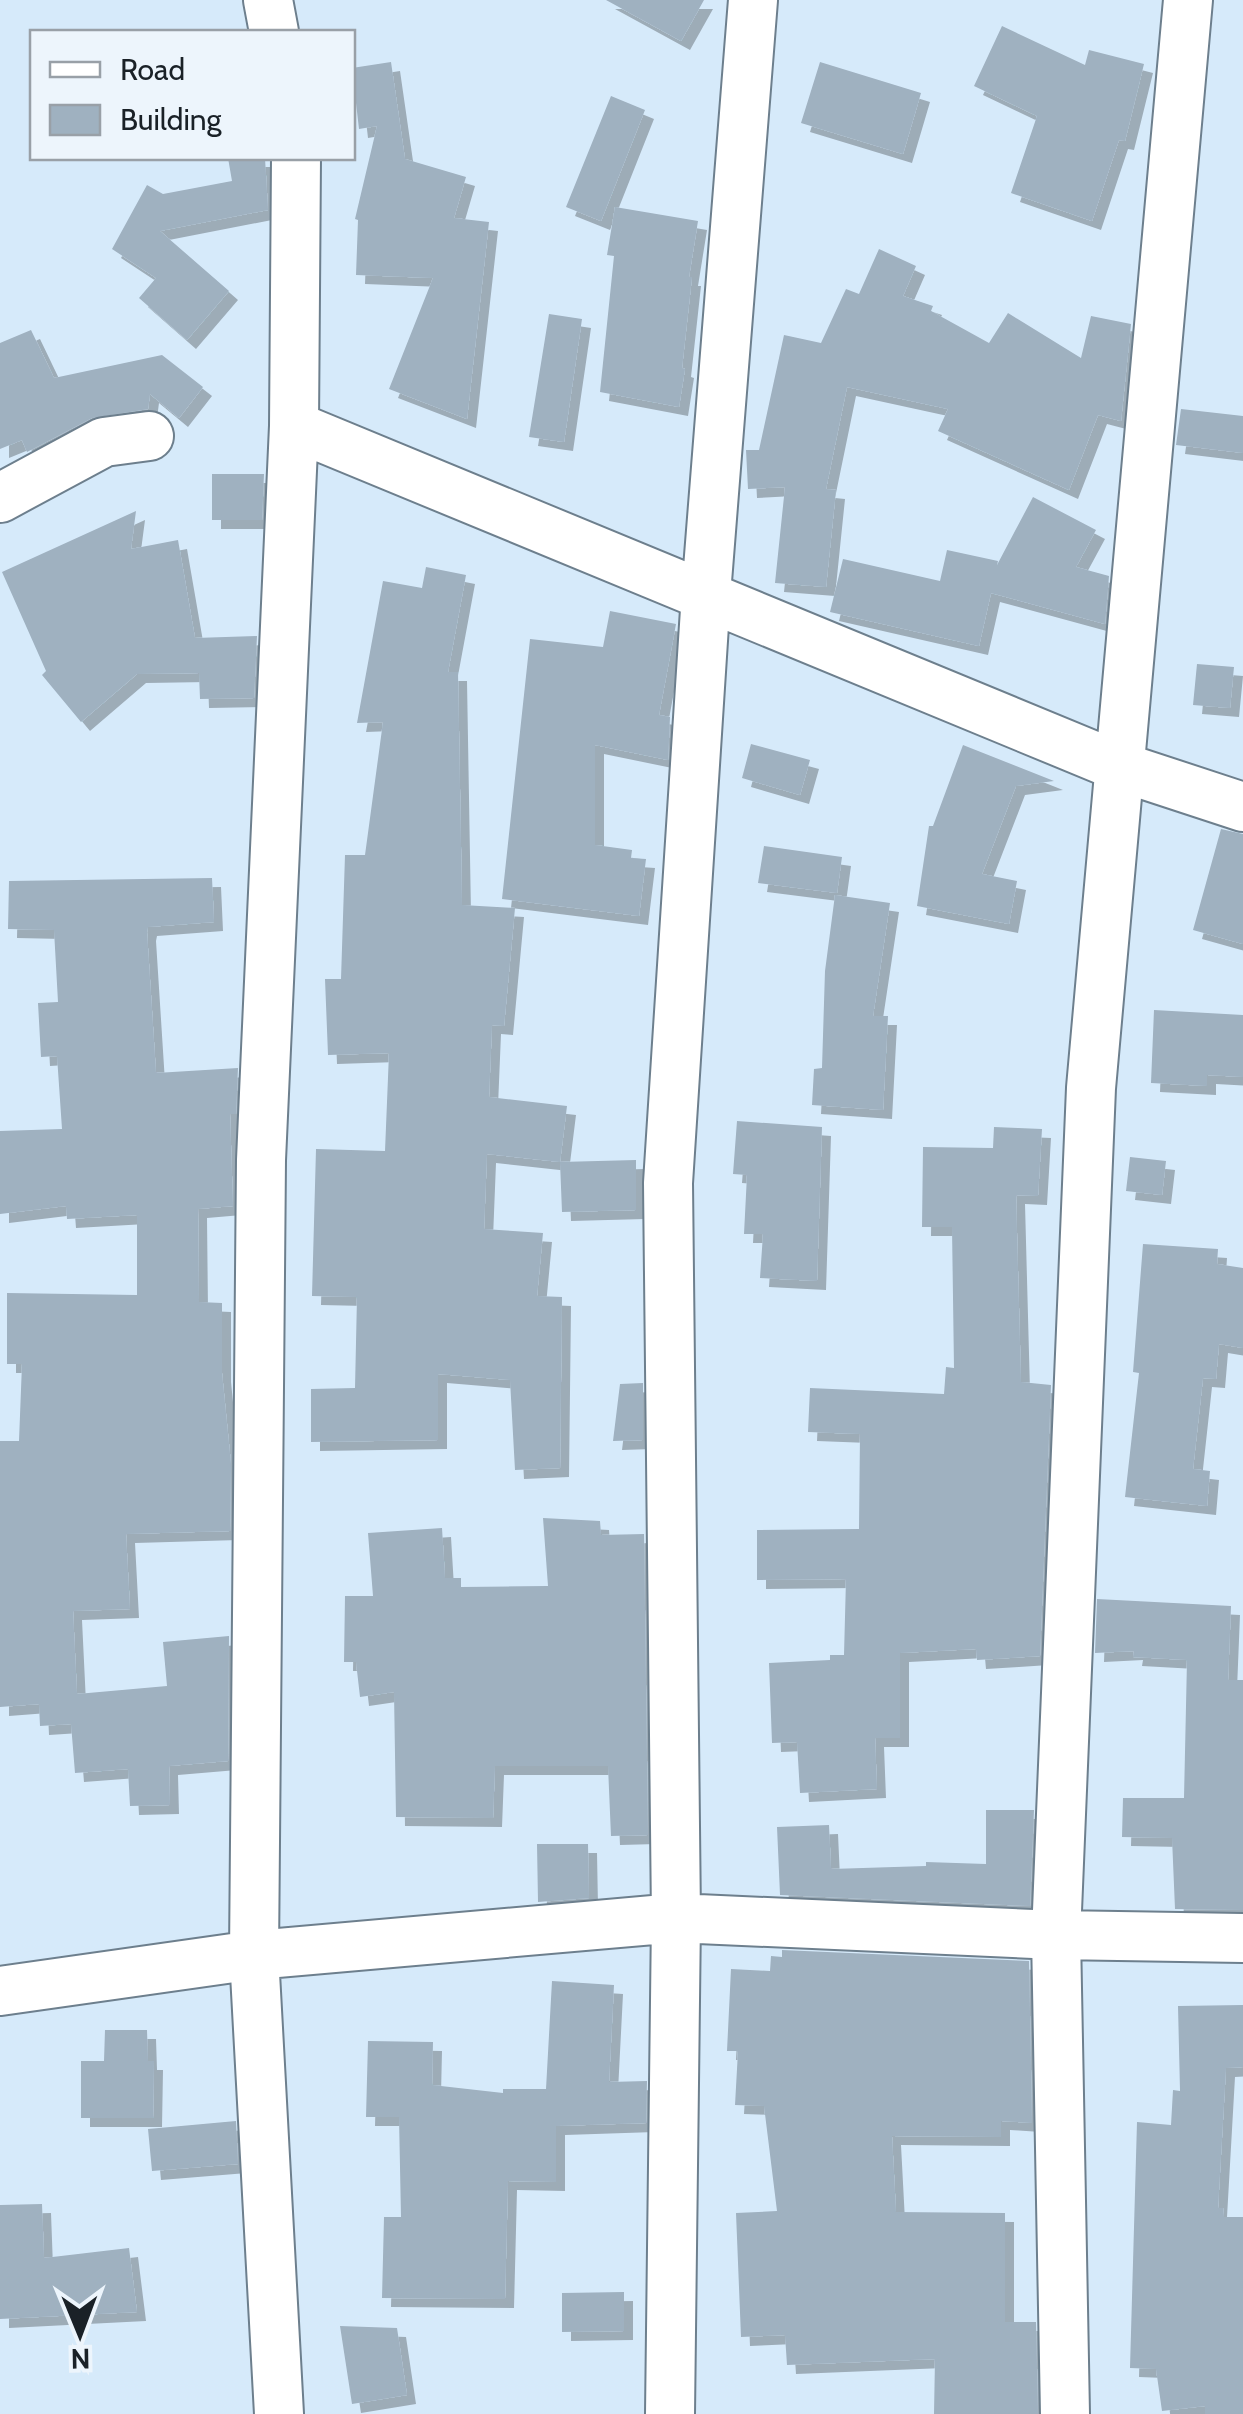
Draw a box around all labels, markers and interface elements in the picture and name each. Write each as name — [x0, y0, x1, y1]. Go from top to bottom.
legend — [30, 30, 355, 160]
text: Road — [120, 51, 185, 88]
text: Building — [120, 101, 223, 138]
north arrow — [30, 2284, 130, 2384]
text: N — [70, 2342, 91, 2376]

